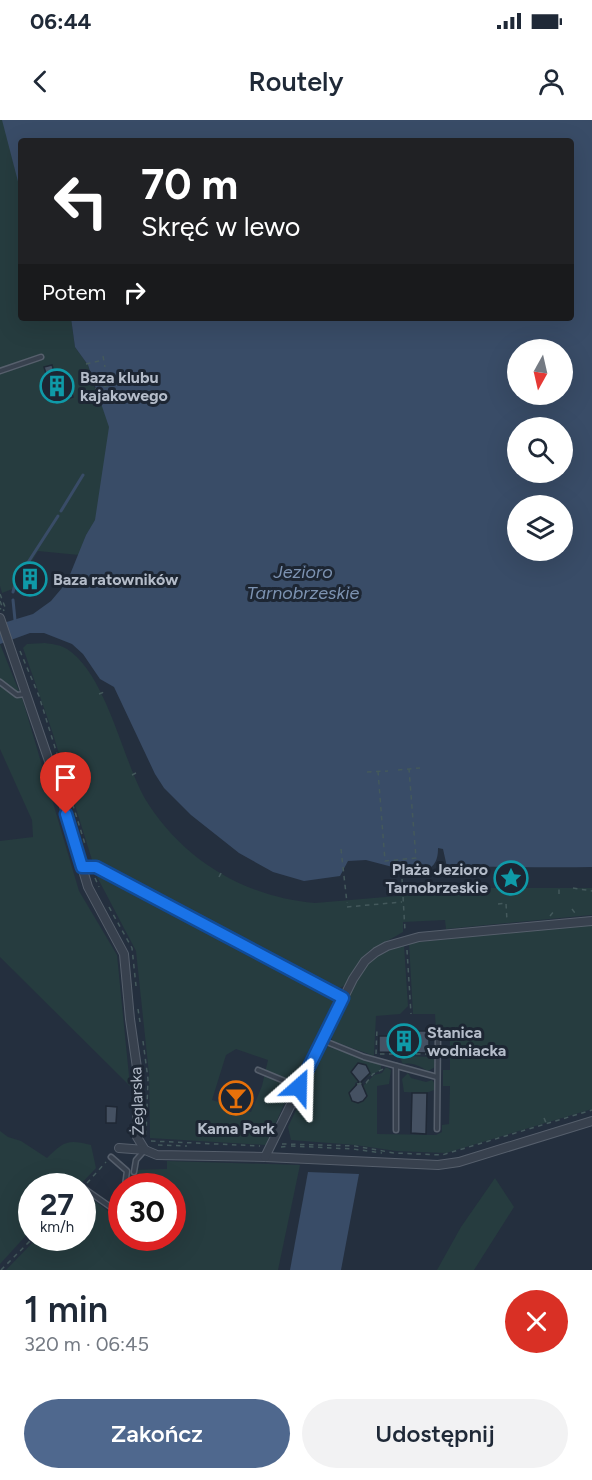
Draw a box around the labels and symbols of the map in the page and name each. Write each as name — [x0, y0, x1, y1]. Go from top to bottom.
north arrow — [507, 339, 573, 405]
building icon: Baza klubu kajakowego — [39, 368, 75, 404]
place label: Baza klubu kajakowego — [80, 368, 168, 405]
building icon: Baza ratowników — [12, 561, 48, 597]
water label: Jezioro Tarnobrzeskie — [247, 561, 359, 604]
place label: Baza ratowników — [53, 570, 179, 589]
pin — [40, 752, 91, 814]
place label: Plaża Jezioro Tarnobrzeskie — [386, 860, 488, 897]
place icon: Plaża Jezioro Tarnobrzeskie — [493, 860, 529, 896]
building icon: Stanica wodniacka — [386, 1023, 422, 1059]
place label: Stanica wodniacka — [427, 1023, 506, 1060]
position arrow — [267, 1055, 331, 1119]
street label: Żeglarska — [126, 1066, 148, 1136]
bar icon: Kama Park — [218, 1080, 254, 1116]
place label: Kama Park — [197, 1119, 275, 1138]
speed limit sign: 30 — [108, 1173, 186, 1251]

